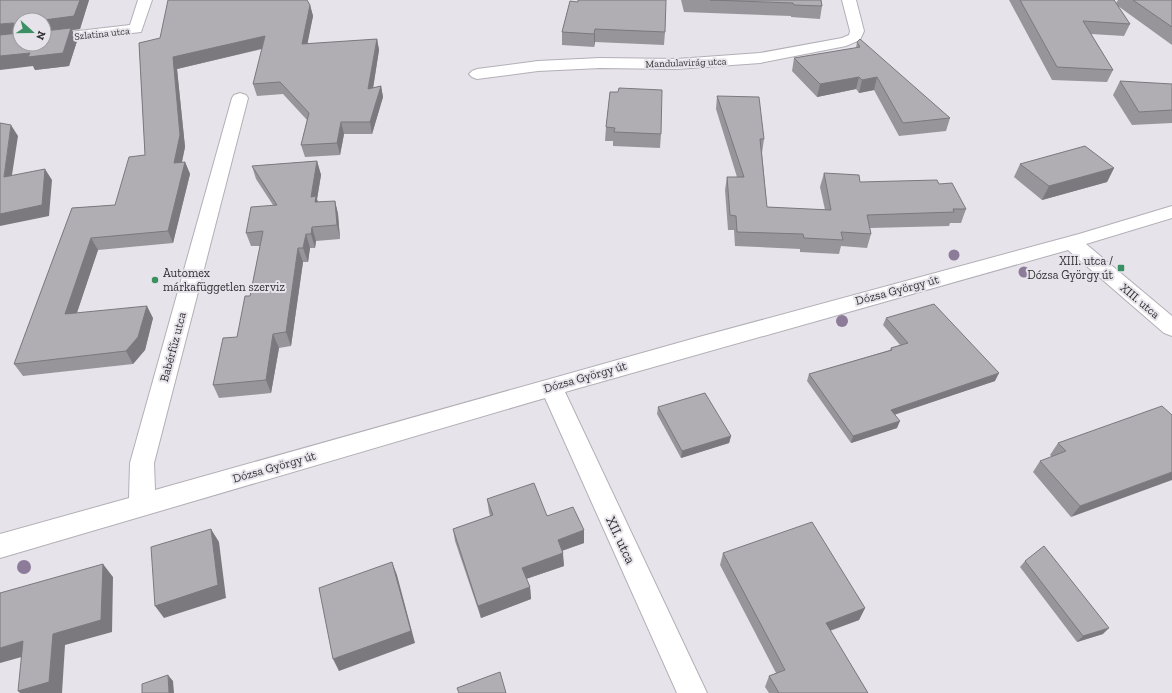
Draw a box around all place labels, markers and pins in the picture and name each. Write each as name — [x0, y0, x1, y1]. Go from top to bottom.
place label: XIII. utca / Dózsa György út — [1027, 254, 1114, 282]
marker: XIII. utca / Dózsa György út — [1116, 263, 1126, 273]
place label: Automex márkafüggetlen szerviz — [163, 266, 285, 294]
marker: Automex márkafüggetlen szerviz — [150, 275, 160, 285]

